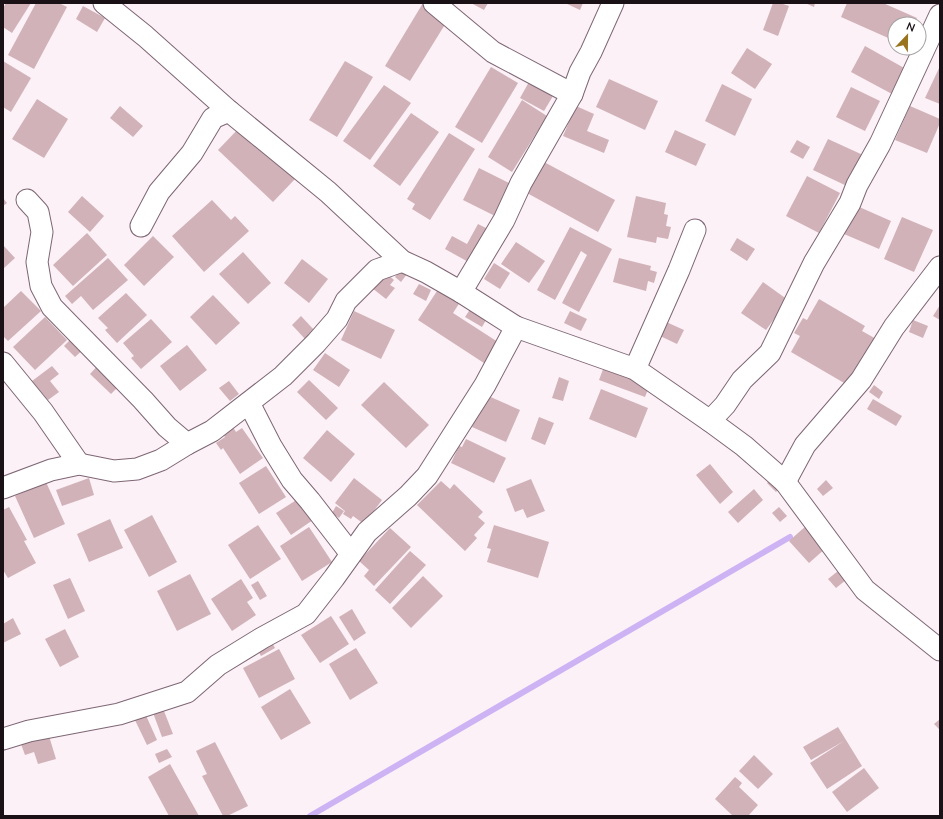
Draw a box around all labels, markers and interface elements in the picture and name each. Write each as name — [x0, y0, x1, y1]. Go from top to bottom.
north arrow — [887, 16, 927, 56]
text: N — [904, 19, 917, 36]

